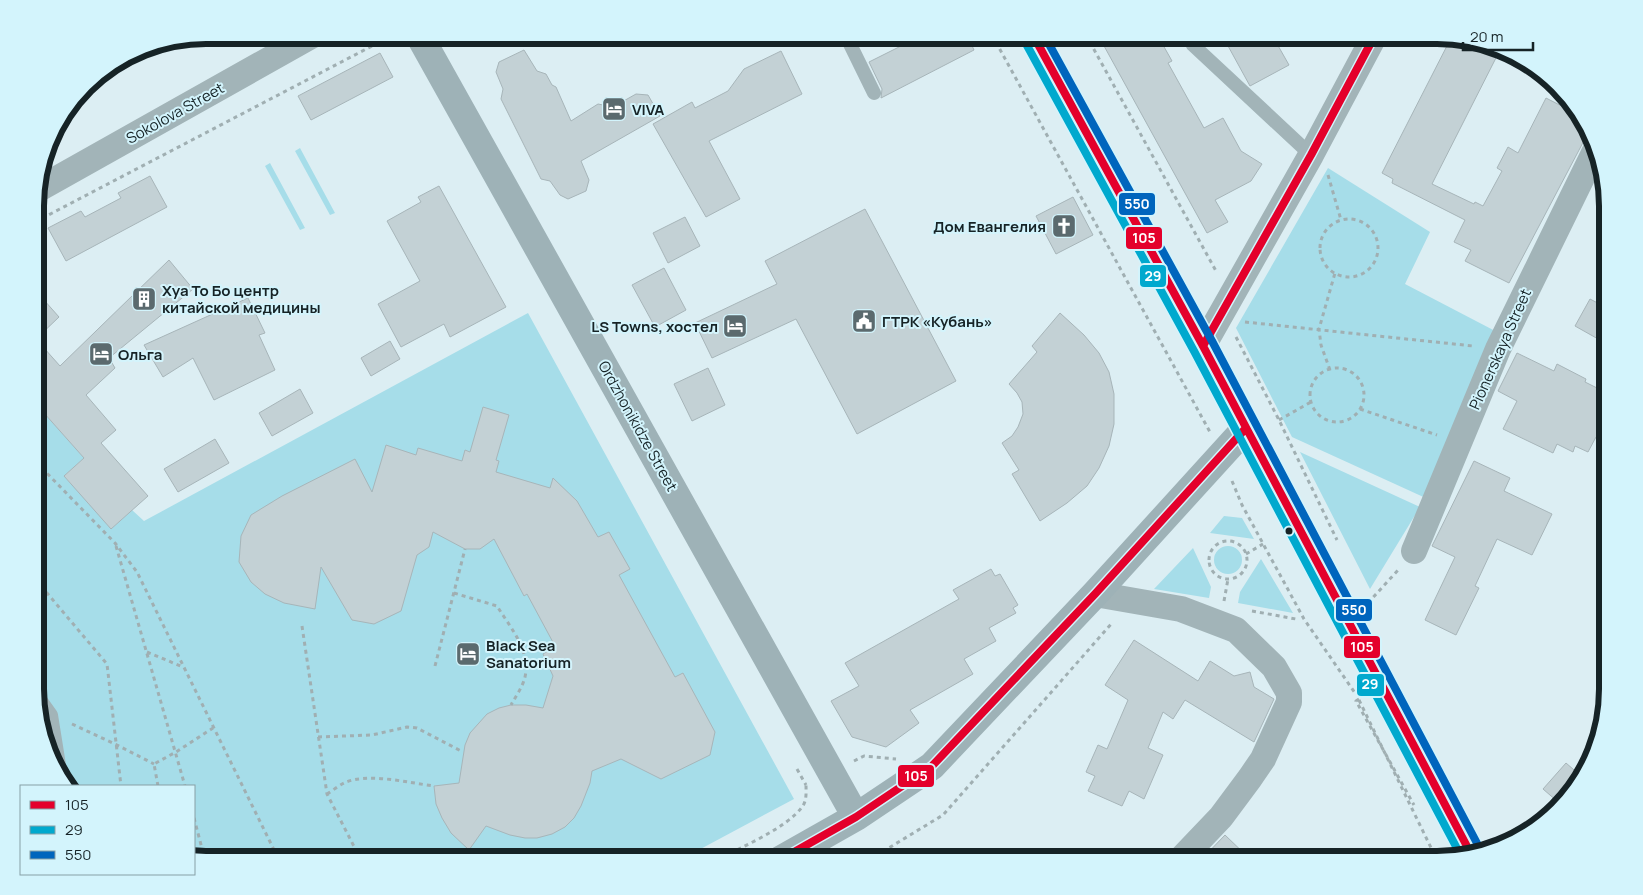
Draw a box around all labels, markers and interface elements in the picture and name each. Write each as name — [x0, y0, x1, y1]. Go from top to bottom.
scale bar — [1463, 20, 1533, 52]
text: 20 m — [1470, 26, 1503, 47]
street label: Sokolova Street — [122, 77, 228, 149]
hotel icon: VIVA — [601, 96, 627, 122]
place label: VIVA — [632, 99, 664, 120]
line badge: 550 — [1118, 192, 1156, 216]
text: 550 — [1124, 194, 1150, 213]
church icon: Дом Евангелия — [1051, 213, 1077, 239]
place label: Дом Евангелия — [933, 216, 1046, 237]
line badge: 105 — [1125, 226, 1163, 250]
text: 105 — [1132, 228, 1156, 247]
line badge: 29 — [1139, 264, 1167, 288]
text: 29 — [1144, 266, 1162, 285]
place label: Хуа То Бо центр китайской медицины — [162, 280, 321, 318]
street label: Pionerskaya Street — [1464, 285, 1536, 413]
building icon: Хуа То Бо центр китайской медицины — [131, 286, 157, 312]
public building icon: ГТРК «Кубань» — [851, 308, 877, 334]
place label: ГТРК «Кубань» — [882, 311, 993, 332]
hotel icon: LS Towns, хостел — [722, 313, 748, 339]
place label: LS Towns, хостел — [591, 316, 718, 337]
hotel icon: Ольга — [88, 341, 114, 367]
place label: Ольга — [118, 344, 163, 365]
street label: Ordzhonikidze Street — [593, 357, 683, 495]
unlabelled marker — [1284, 526, 1294, 536]
line badge: 550 — [1335, 598, 1373, 622]
text: 550 — [1341, 600, 1367, 619]
place label: Black Sea Sanatorium — [486, 635, 571, 673]
line badge: 105 — [1343, 635, 1381, 659]
text: 105 — [1350, 637, 1374, 656]
hotel icon: Black Sea Sanatorium — [455, 641, 481, 667]
line badge: 29 — [1356, 673, 1385, 697]
text: 29 — [1361, 674, 1379, 693]
line badge: 105 — [897, 764, 935, 788]
text: 105 — [904, 766, 928, 785]
legend — [20, 785, 195, 875]
text: 105 — [65, 794, 89, 815]
text: 29 — [65, 819, 83, 840]
text: 550 — [65, 844, 91, 865]

